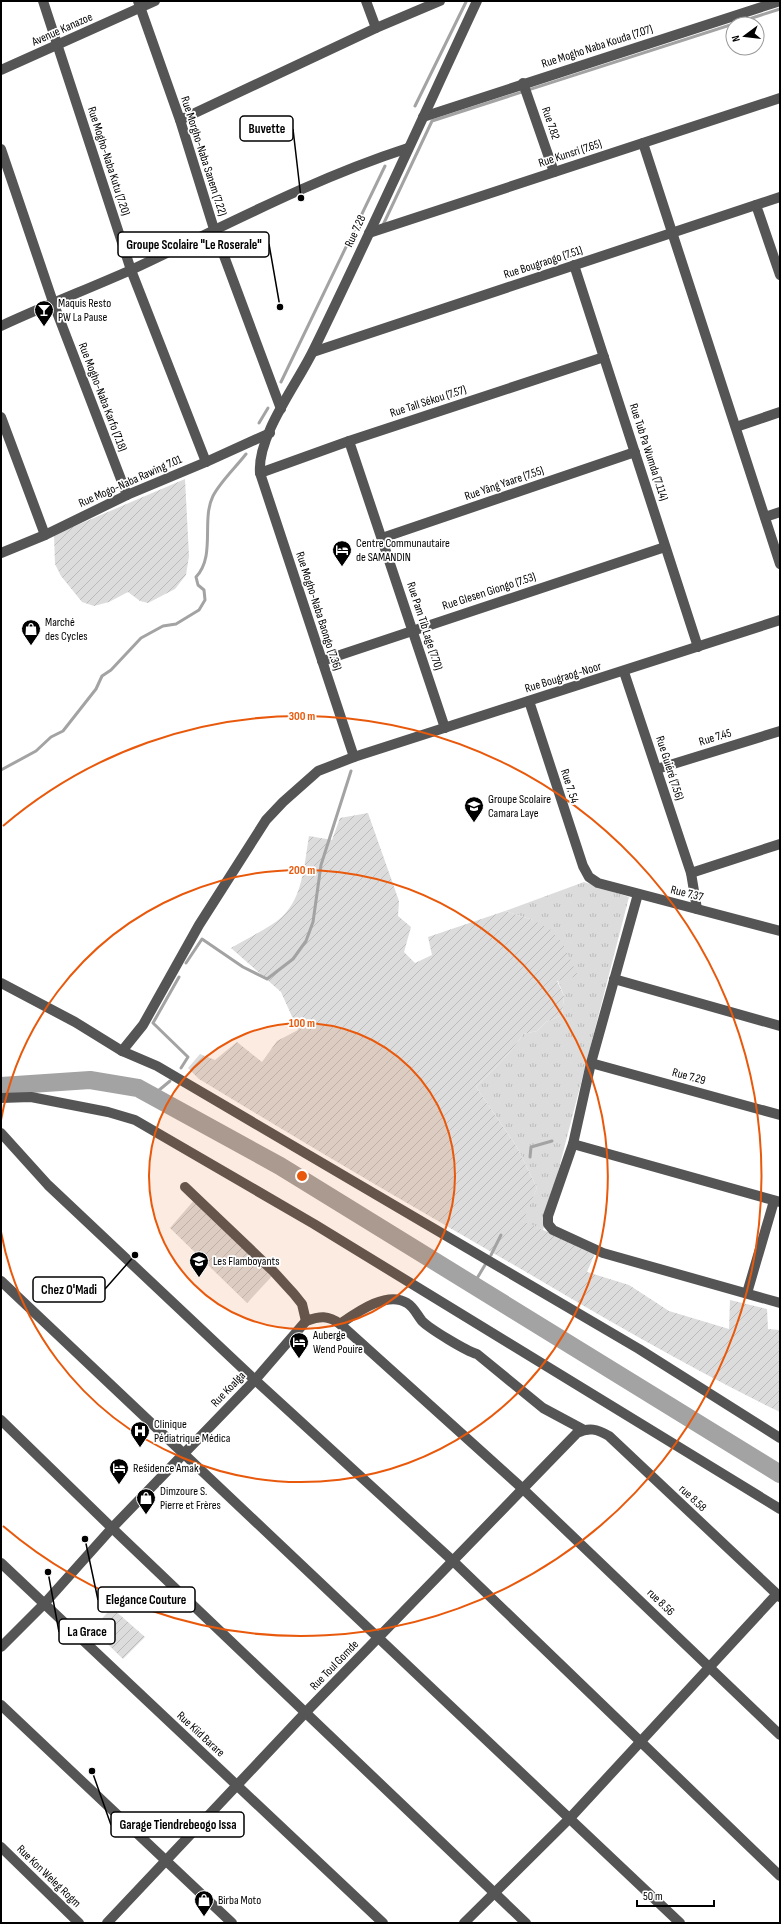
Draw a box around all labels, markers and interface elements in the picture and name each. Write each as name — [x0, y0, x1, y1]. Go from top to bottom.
street label: Avenue Kanazoe — [29, 9, 95, 50]
north arrow — [725, 16, 765, 56]
street label: Rue Mogho Naba Kouda (7.07) — [540, 21, 655, 72]
text: N — [729, 34, 743, 43]
street label: Rue Morgho-Naba Sanem (7.22) — [177, 94, 230, 218]
street label: Rue Mogho-Naba Kutu (7.20) — [84, 105, 133, 218]
street label: Rue 7.82 — [538, 105, 563, 142]
callout: Buvette — [240, 116, 293, 141]
text: Buvette — [249, 121, 286, 137]
street label: Rue Kunsri (7.65) — [537, 136, 604, 171]
street label: Rue 7.28 — [341, 213, 369, 250]
callout: Groupe Scolaire "Le Roserale" — [118, 232, 269, 257]
text: Groupe Scolaire "Le Roserale" — [126, 237, 262, 253]
street label: Rue Bougraogo (7.51) — [502, 243, 584, 282]
place label: Maquis Resto PW La Pause — [58, 296, 111, 325]
bar icon: Maquis Resto PW La Pause — [33, 299, 55, 327]
street label: Rue Mogho-Naba Karfo (7.18) — [75, 341, 130, 454]
street label: Rue Tall Sékou (7.57) — [388, 382, 468, 421]
street label: Rue Tub Pa Wumda (7.114) — [626, 402, 671, 503]
street label: Rue Mogo-Naba Rawing 7.01 — [76, 452, 185, 511]
street label: Rue Yâng Yaare (7.55) — [463, 463, 546, 504]
place label: Centre Communautaire de SAMANDIN — [356, 536, 450, 565]
hotel icon: Centre Communautaire de SAMANDIN — [331, 539, 353, 567]
street label: Rue Mogho-Naba Baongo (7.36) — [292, 550, 345, 672]
street label: Rue Glesen Giongo (7.53) — [440, 569, 538, 614]
street label: Rue Pam Tib Lage (7.70) — [403, 580, 446, 672]
place label: Marché des Cycles — [45, 615, 88, 644]
shop icon: Marché des Cycles — [20, 618, 42, 646]
street label: Rue Bougraog-Noor — [523, 659, 604, 696]
text: 300 m — [289, 709, 315, 724]
street label: Rue 7.45 — [697, 725, 733, 749]
street label: Rue Guiéré (7.56) — [652, 734, 687, 802]
street label: Rue 7. 54 — [557, 767, 582, 805]
place label: Groupe Scolaire Camara Laye — [488, 792, 551, 821]
school or university icon: Groupe Scolaire Camara Laye — [463, 795, 485, 823]
text: 200 m — [289, 863, 315, 878]
street label: Rue 7.37 — [669, 882, 705, 905]
text: 100 m — [289, 1016, 315, 1031]
street label: Rue 7.29 — [671, 1065, 707, 1088]
centre of rings — [295, 1169, 309, 1183]
school or university icon: Les Flamboyants — [188, 1250, 210, 1278]
place label: Les Flamboyants — [213, 1254, 280, 1269]
callout: Chez O'Madi — [33, 1277, 105, 1302]
text: Chez O'Madi — [41, 1282, 97, 1298]
place label: Auberge Wend Pouire — [312, 1328, 363, 1357]
hotel icon: Auberge Wend Pouire — [288, 1331, 310, 1359]
street label: Rue Koalga — [208, 1368, 249, 1410]
place label: Clinique Pédiatrique Médica — [154, 1417, 231, 1446]
hospital icon: Clinique Pédiatrique Médica — [129, 1420, 151, 1448]
hotel icon: Reśidence Amak — [108, 1457, 130, 1485]
place label: Reśidence Amak — [133, 1461, 199, 1476]
street label: rue 8.58 — [676, 1482, 710, 1515]
place label: Dimzoure S. Pierre et Frères — [160, 1484, 221, 1513]
shop icon: Dimzoure S. Pierre et Frères — [135, 1487, 157, 1515]
street label: rue 8.56 — [644, 1586, 678, 1619]
callout: Elegance Couture — [98, 1587, 195, 1612]
text: Elegance Couture — [106, 1592, 187, 1608]
callout: La Grace — [59, 1619, 115, 1644]
text: La Grace — [67, 1624, 107, 1640]
street label: Rue Toul Gomde — [307, 1637, 362, 1694]
street label: Rue Kiid Barare — [174, 1708, 228, 1760]
callout: Garage Tiendrebeogo Issa — [111, 1812, 244, 1837]
text: Garage Tiendrebeogo Issa — [120, 1817, 236, 1833]
street label: Rue Kon Weleg Rogm — [13, 1842, 84, 1911]
scale bar — [637, 1882, 714, 1908]
shop icon: Birba Moto — [193, 1889, 215, 1917]
text: 50 m — [643, 1889, 663, 1904]
place label: Birba Moto — [218, 1893, 261, 1908]

